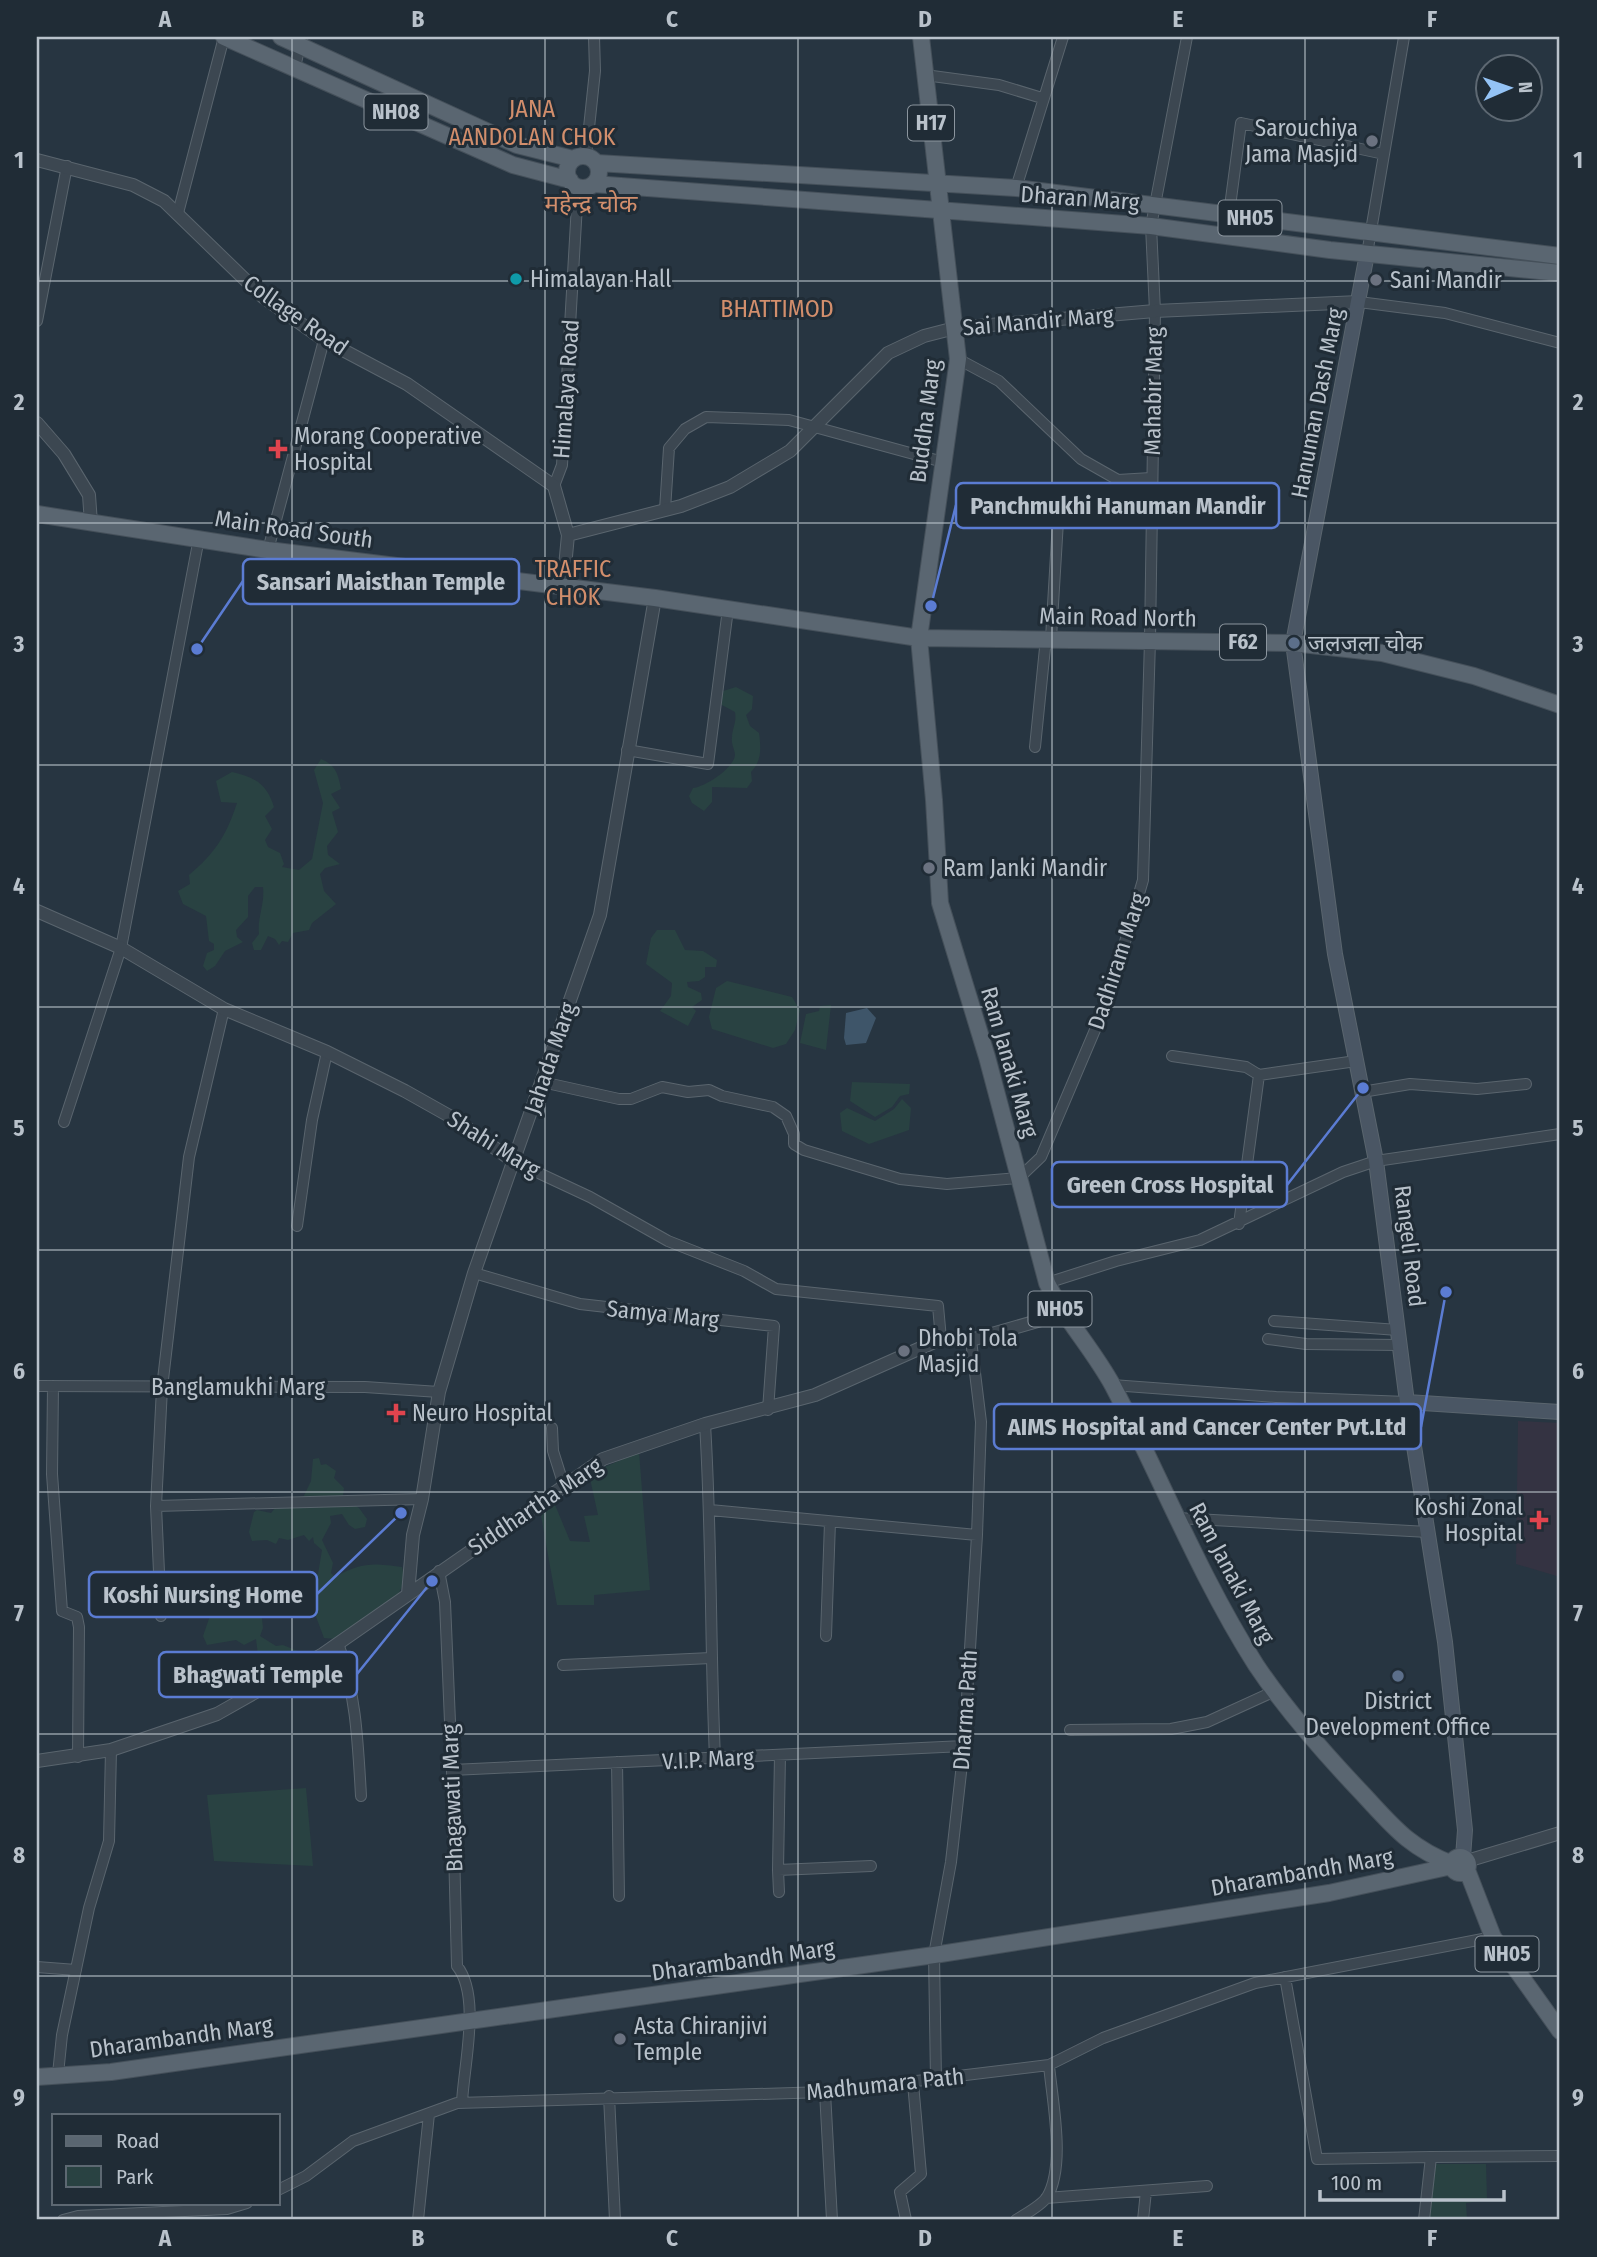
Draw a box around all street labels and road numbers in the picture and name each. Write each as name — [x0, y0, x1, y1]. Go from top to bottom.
road number: NH08 — [364, 94, 428, 130]
road number: H17 — [908, 106, 954, 140]
street label: Dharan Marg — [1020, 180, 1141, 216]
road number: NH05 — [1218, 200, 1282, 235]
street label: Collage Road — [238, 269, 354, 361]
street label: Sai Mandir Marg — [961, 300, 1115, 342]
street label: Hanuman Dash Marg — [1285, 305, 1349, 501]
street label: Himalaya Road — [547, 318, 585, 460]
street label: Mahabir Marg — [1138, 326, 1168, 456]
street label: Buddha Marg — [904, 357, 946, 484]
street label: Main Road South — [213, 504, 375, 554]
street label: Main Road North — [1039, 602, 1197, 632]
road number: F62 — [1220, 624, 1266, 660]
street label: Dadhiram Marg — [1082, 889, 1152, 1033]
street label: Ram Janaki Marg — [975, 983, 1045, 1141]
street label: Jahada Marg — [518, 998, 582, 1117]
street label: Shahi Marg — [442, 1105, 546, 1184]
street label: Rangeli Road — [1389, 1184, 1431, 1308]
road number: NH05 — [1028, 1292, 1092, 1326]
street label: Samya Marg — [605, 1294, 721, 1334]
street label: Banglamukhi Marg — [151, 1373, 325, 1401]
street label: Siddhartha Marg — [463, 1451, 608, 1561]
street label: Ram Janaki Marg — [1183, 1498, 1281, 1648]
street label: Dharma Path — [947, 1649, 983, 1771]
street label: Bhagawati Marg — [435, 1723, 469, 1873]
street label: V.I.P. Marg — [661, 1743, 755, 1775]
street label: Dharambandh Marg — [1209, 1842, 1395, 1902]
street label: Dharambandh Marg — [650, 1933, 836, 1987]
road number: NH05 — [1476, 1937, 1538, 1972]
street label: Dharambandh Marg — [88, 2010, 274, 2064]
street label: Madhumara Path — [805, 2062, 965, 2106]

